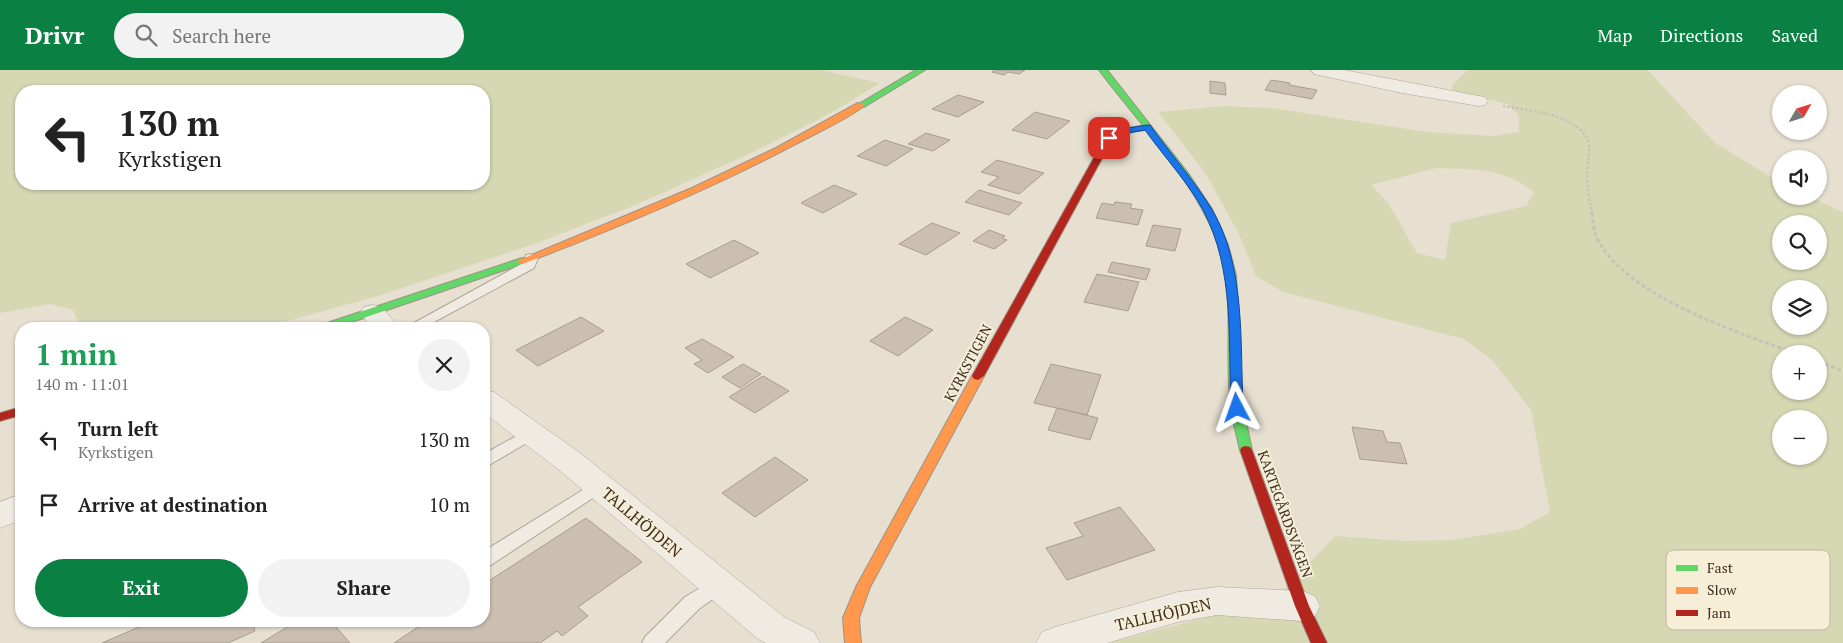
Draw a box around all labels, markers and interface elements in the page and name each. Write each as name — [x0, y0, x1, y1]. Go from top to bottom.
search box — [114, 13, 464, 58]
text: Drivr — [25, 19, 84, 51]
icon: search — [132, 21, 160, 49]
text: Search here — [172, 23, 271, 48]
text: Map — [1597, 23, 1632, 47]
text: Directions — [1660, 23, 1743, 47]
text: Saved — [1771, 23, 1818, 47]
north arrow — [1772, 85, 1828, 140]
map controls — [1772, 85, 1827, 465]
text: 130 m — [118, 100, 219, 146]
icon: left — [35, 105, 100, 170]
pin — [1088, 117, 1130, 159]
icon: arrive — [1095, 124, 1123, 152]
text: Kyrkstigen — [118, 144, 222, 173]
button: sound — [1772, 150, 1827, 205]
button: search — [1772, 215, 1827, 270]
button: layers — [1772, 280, 1827, 335]
street label: KYRKSTIGEN — [939, 321, 996, 405]
text: 1 min — [35, 334, 117, 374]
button: close — [418, 339, 470, 391]
button: + — [1772, 345, 1827, 400]
text: 140 m · 11:01 — [35, 373, 129, 395]
position arrow — [1210, 381, 1262, 433]
button: − — [1772, 410, 1827, 465]
text: Turn left — [78, 416, 159, 441]
icon: left — [35, 426, 63, 454]
text: 130 m — [419, 427, 470, 452]
text: Kyrkstigen — [78, 441, 154, 463]
street label: KARTEGÅRDSVÄGEN — [1254, 448, 1317, 580]
street label: TALLHÖJDEN — [597, 482, 687, 562]
icon: arrive — [35, 491, 63, 519]
text: Arrive at destination — [78, 492, 267, 517]
text: 10 m — [429, 492, 470, 517]
legend — [1666, 550, 1830, 630]
text: Fast — [1707, 558, 1734, 577]
button: Exit — [35, 559, 248, 617]
button: Share — [258, 559, 470, 617]
text: Slow — [1707, 580, 1737, 599]
street label: TALLHÖJDEN — [1113, 592, 1214, 636]
text: Jam — [1707, 603, 1731, 622]

